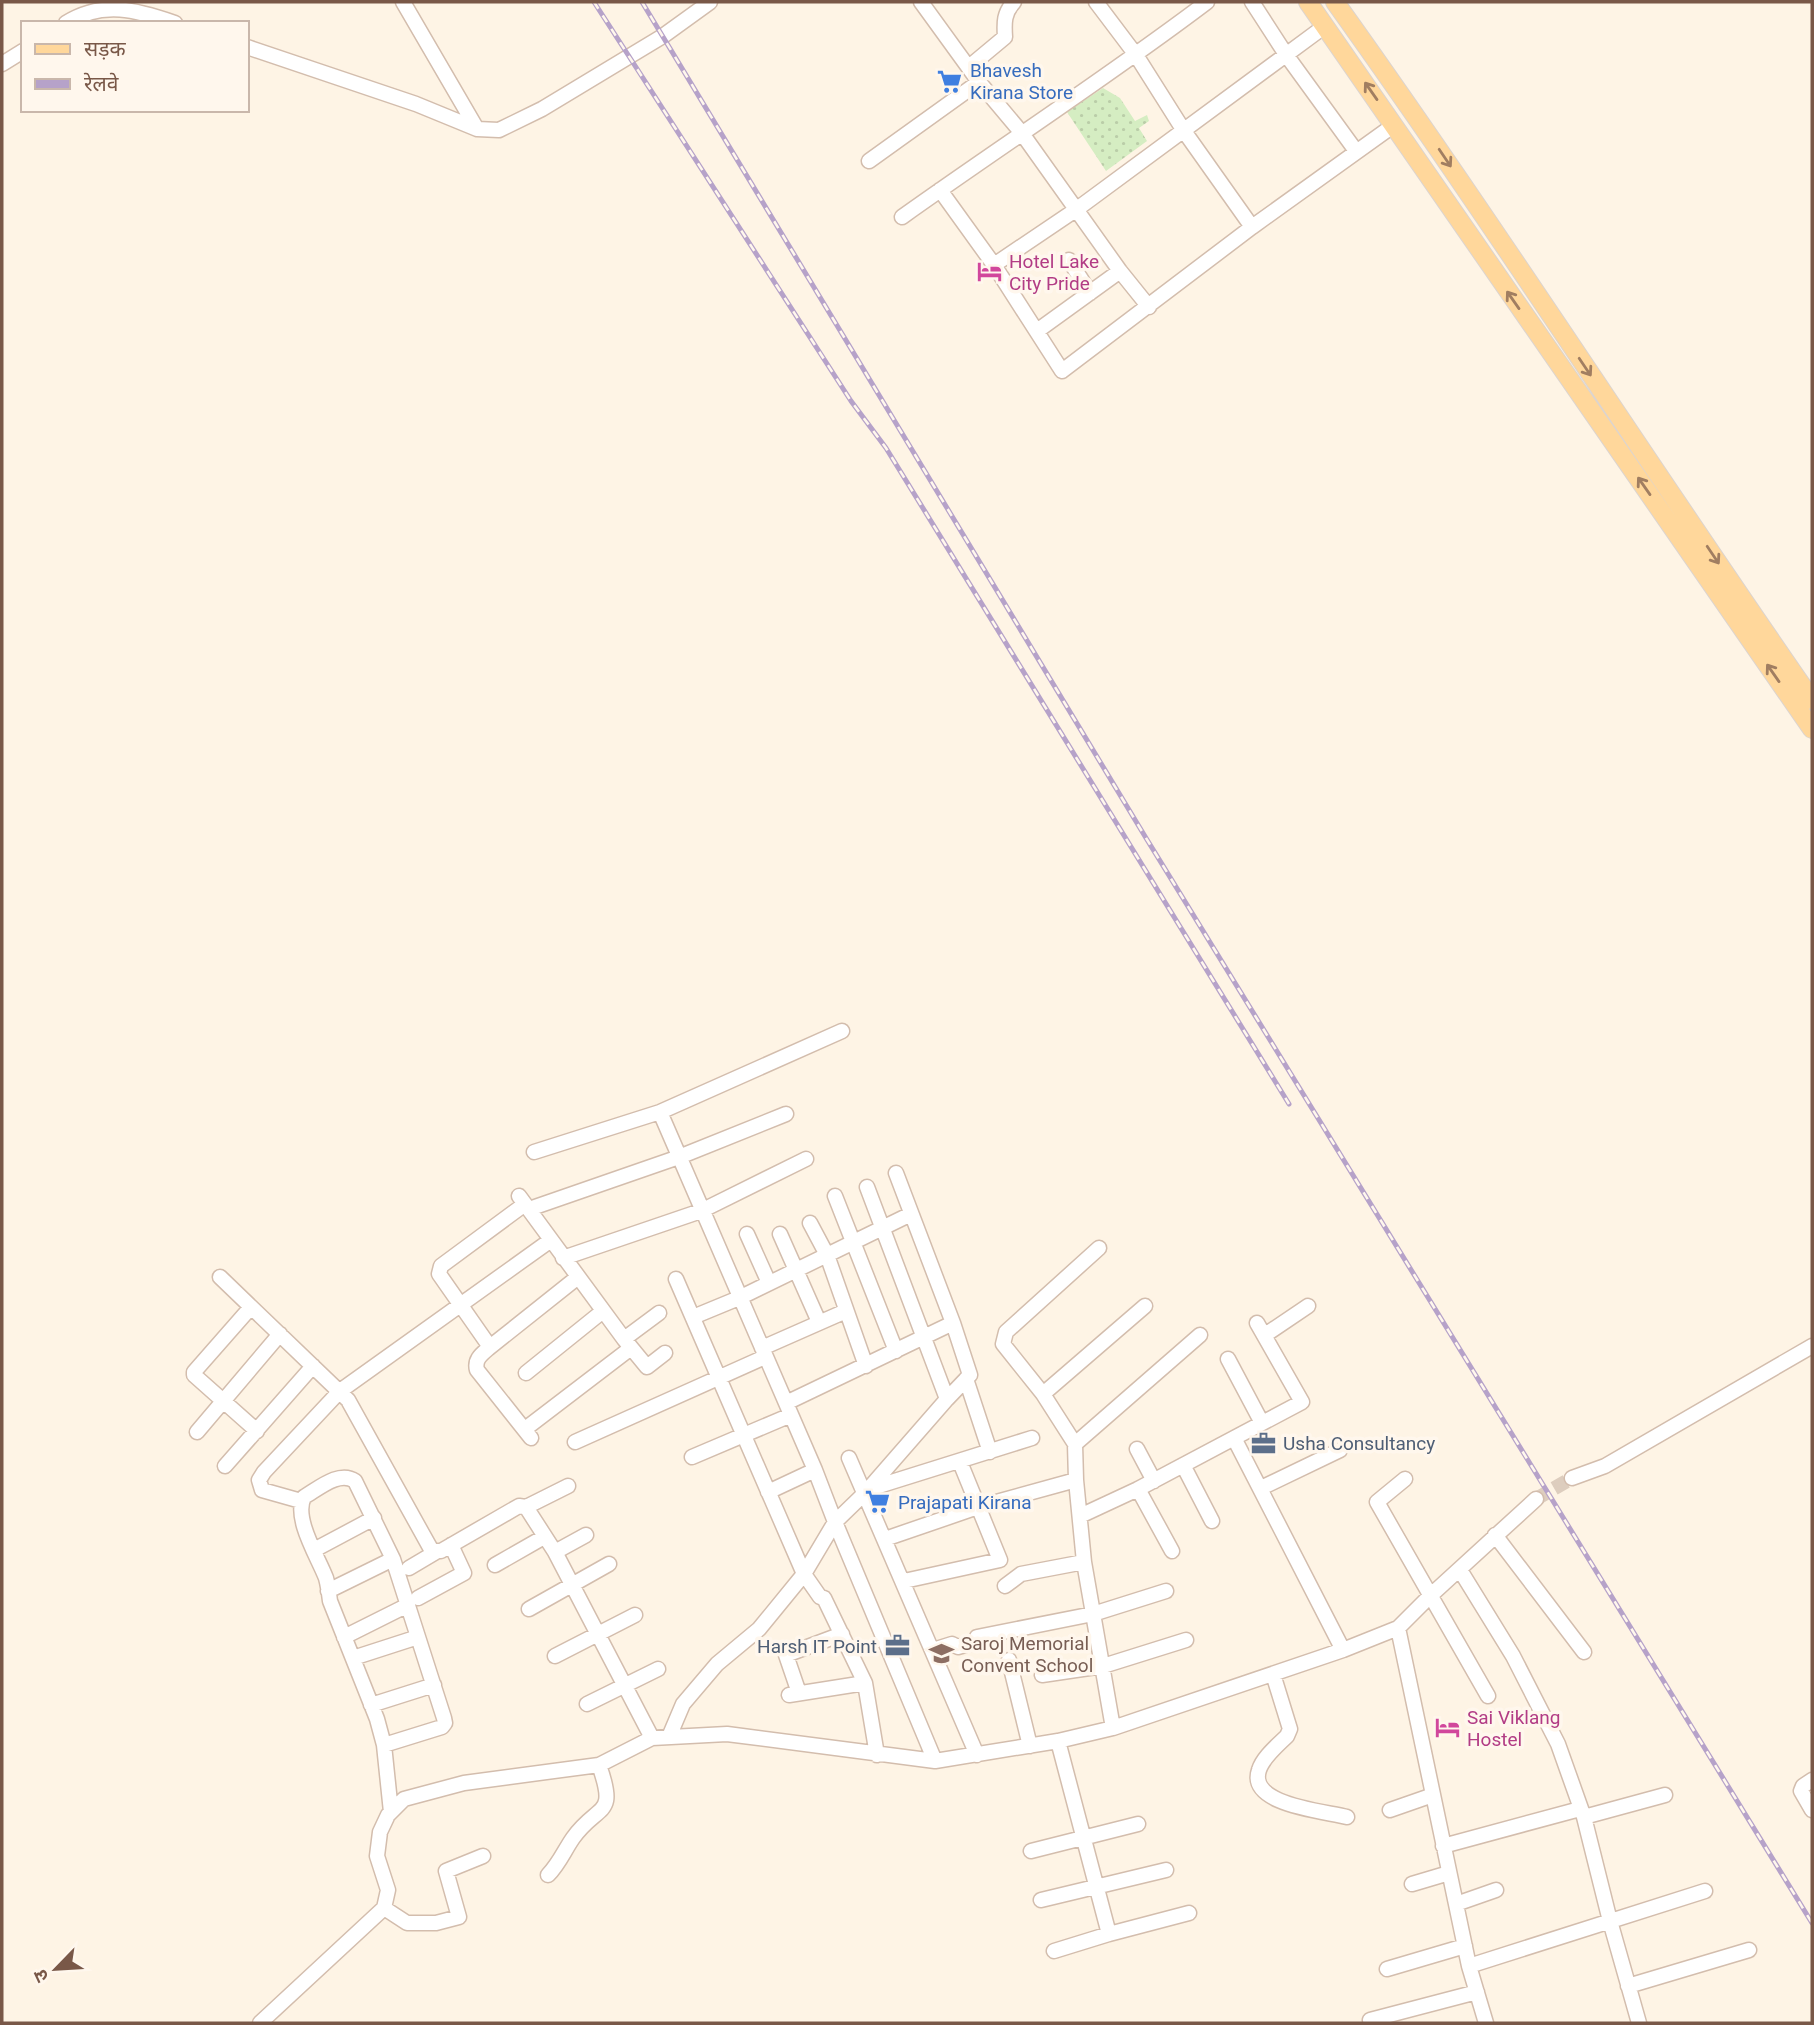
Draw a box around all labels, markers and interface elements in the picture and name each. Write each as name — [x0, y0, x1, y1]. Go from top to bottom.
legend — [21, 21, 248, 112]
text: सड़क — [84, 37, 126, 61]
place label: Bhavesh Kirana Store — [970, 59, 1073, 104]
supermarket icon: Bhavesh Kirana Store — [936, 67, 964, 95]
text: रेलवे — [83, 72, 119, 96]
one-way arrow — [1364, 82, 1378, 101]
one-way arrow — [1437, 148, 1452, 167]
place label: Hotel Lake City Pride — [1009, 250, 1099, 295]
hotel icon: Hotel Lake City Pride — [975, 258, 1003, 286]
one-way arrow — [1506, 291, 1520, 310]
one-way arrow — [1578, 357, 1592, 377]
one-way arrow — [1637, 477, 1651, 496]
one-way arrow — [1706, 545, 1720, 564]
one-way arrow — [1766, 664, 1781, 683]
office icon: Usha Consultancy — [1249, 1429, 1277, 1457]
place label: Usha Consultancy — [1283, 1432, 1435, 1455]
supermarket icon: Prajapati Kirana — [864, 1488, 892, 1516]
place label: Prajapati Kirana — [898, 1491, 1032, 1514]
office icon: Harsh IT Point — [883, 1632, 911, 1660]
place label: Saroj Memorial Convent School — [961, 1632, 1093, 1677]
place label: Harsh IT Point — [757, 1635, 877, 1658]
school or university icon: Saroj Memorial Convent School — [927, 1640, 955, 1668]
place label: Sai Viklang Hostel — [1467, 1706, 1560, 1751]
hotel icon: Sai Viklang Hostel — [1433, 1714, 1461, 1742]
north arrow — [21, 1934, 91, 2004]
text: उ — [28, 1965, 54, 1986]

